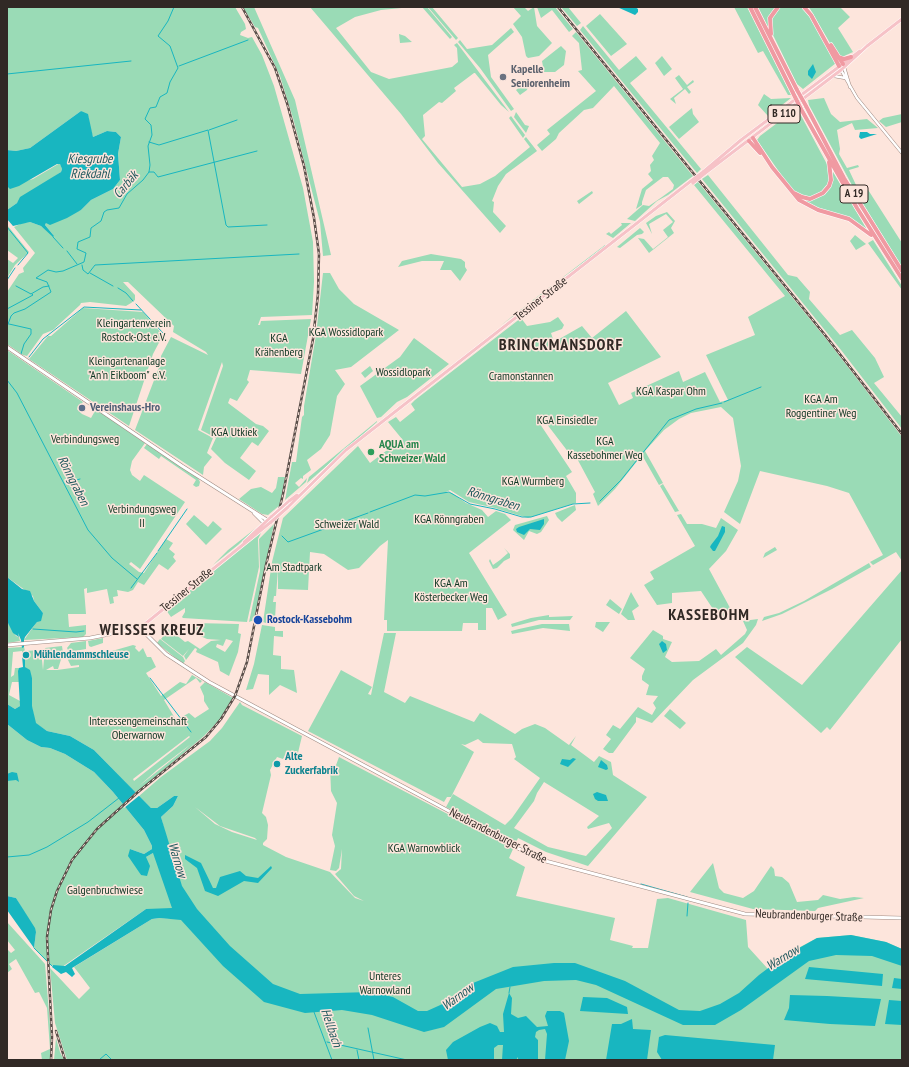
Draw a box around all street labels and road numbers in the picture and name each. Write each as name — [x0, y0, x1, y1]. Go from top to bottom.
road number: B 110 — [768, 105, 800, 123]
road number: A 19 — [840, 185, 868, 203]
street label: Tessiner Straße — [512, 274, 570, 324]
street label: Tessiner Straße — [158, 565, 216, 615]
street label: Neubrandenburger Straße — [447, 805, 549, 867]
street label: Neubrandenburger Straße — [755, 907, 863, 925]

